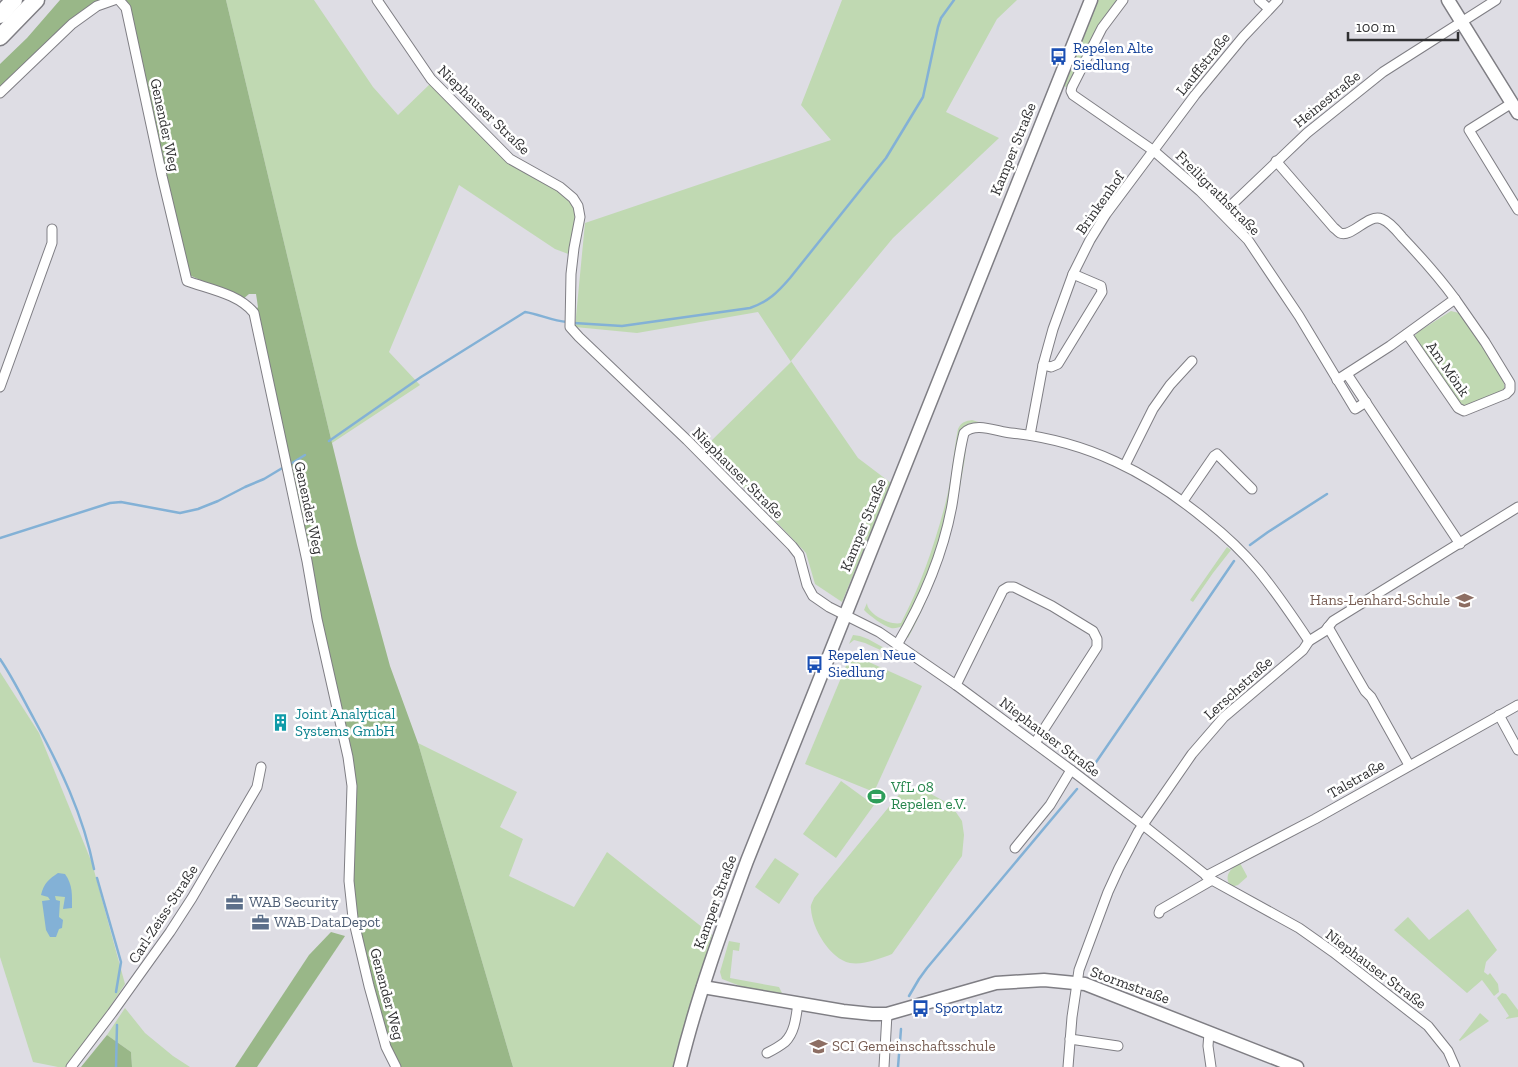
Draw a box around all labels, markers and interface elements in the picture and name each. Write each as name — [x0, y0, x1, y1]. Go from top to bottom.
scale bar — [1348, 10, 1458, 42]
text: 100 m — [1356, 18, 1395, 36]
street label: Lauffstraße — [1172, 29, 1234, 99]
place label: Repelen Alte Siedlung — [1073, 39, 1153, 74]
bus stop icon: Repelen Alte Siedlung — [1049, 47, 1069, 67]
street label: Niephauser Straße — [434, 61, 534, 159]
street label: Heinestraße — [1290, 67, 1364, 131]
street label: Genender Weg — [146, 77, 184, 173]
street label: Kamper Straße — [986, 100, 1040, 198]
street label: Freiligrathstraße — [1172, 147, 1264, 239]
street label: Brinkenhof — [1072, 167, 1129, 238]
street label: Am Mönk — [1423, 338, 1474, 400]
street label: Niephauser Straße — [689, 424, 787, 522]
street label: Genender Weg — [290, 460, 328, 556]
street label: Kamper Straße — [836, 476, 890, 574]
school or university icon: Hans-Lenhard-Schule — [1454, 590, 1474, 610]
place label: Hans-Lenhard-Schule — [1310, 591, 1450, 609]
place label: Repelen Neue Siedlung — [828, 646, 916, 681]
street label: Lerschstraße — [1200, 653, 1276, 723]
bus stop icon: Repelen Neue Siedlung — [804, 654, 824, 674]
street label: Niephauser Straße — [996, 693, 1104, 781]
place label: Joint Analytical Systems GmbH — [295, 705, 395, 740]
building icon: Joint Analytical Systems GmbH — [271, 713, 291, 733]
street label: Talstraße — [1324, 756, 1388, 802]
place label: VfL 08 Repelen e.V. — [890, 778, 966, 813]
sports icon: VfL 08 Repelen e.V. — [867, 786, 887, 806]
street label: Kamper Straße — [690, 853, 740, 951]
street label: Carl-Zeiss-Straße — [124, 861, 202, 967]
office icon: WAB Security — [225, 892, 245, 912]
place label: WAB Security — [249, 893, 339, 911]
office icon: WAB-DataDepot — [250, 912, 270, 932]
place label: WAB-DataDepot — [274, 913, 381, 931]
street label: Niephauser Straße — [1322, 925, 1430, 1013]
street label: Genender Weg — [366, 946, 408, 1042]
street label: Stormstraße — [1088, 962, 1172, 1008]
bus stop icon: Sportplatz — [911, 998, 931, 1018]
place label: Sportplatz — [935, 999, 1003, 1017]
school or university icon: SCI Gemeinschaftsschule — [808, 1036, 828, 1056]
place label: SCI Gemeinschaftsschule — [832, 1037, 996, 1055]

